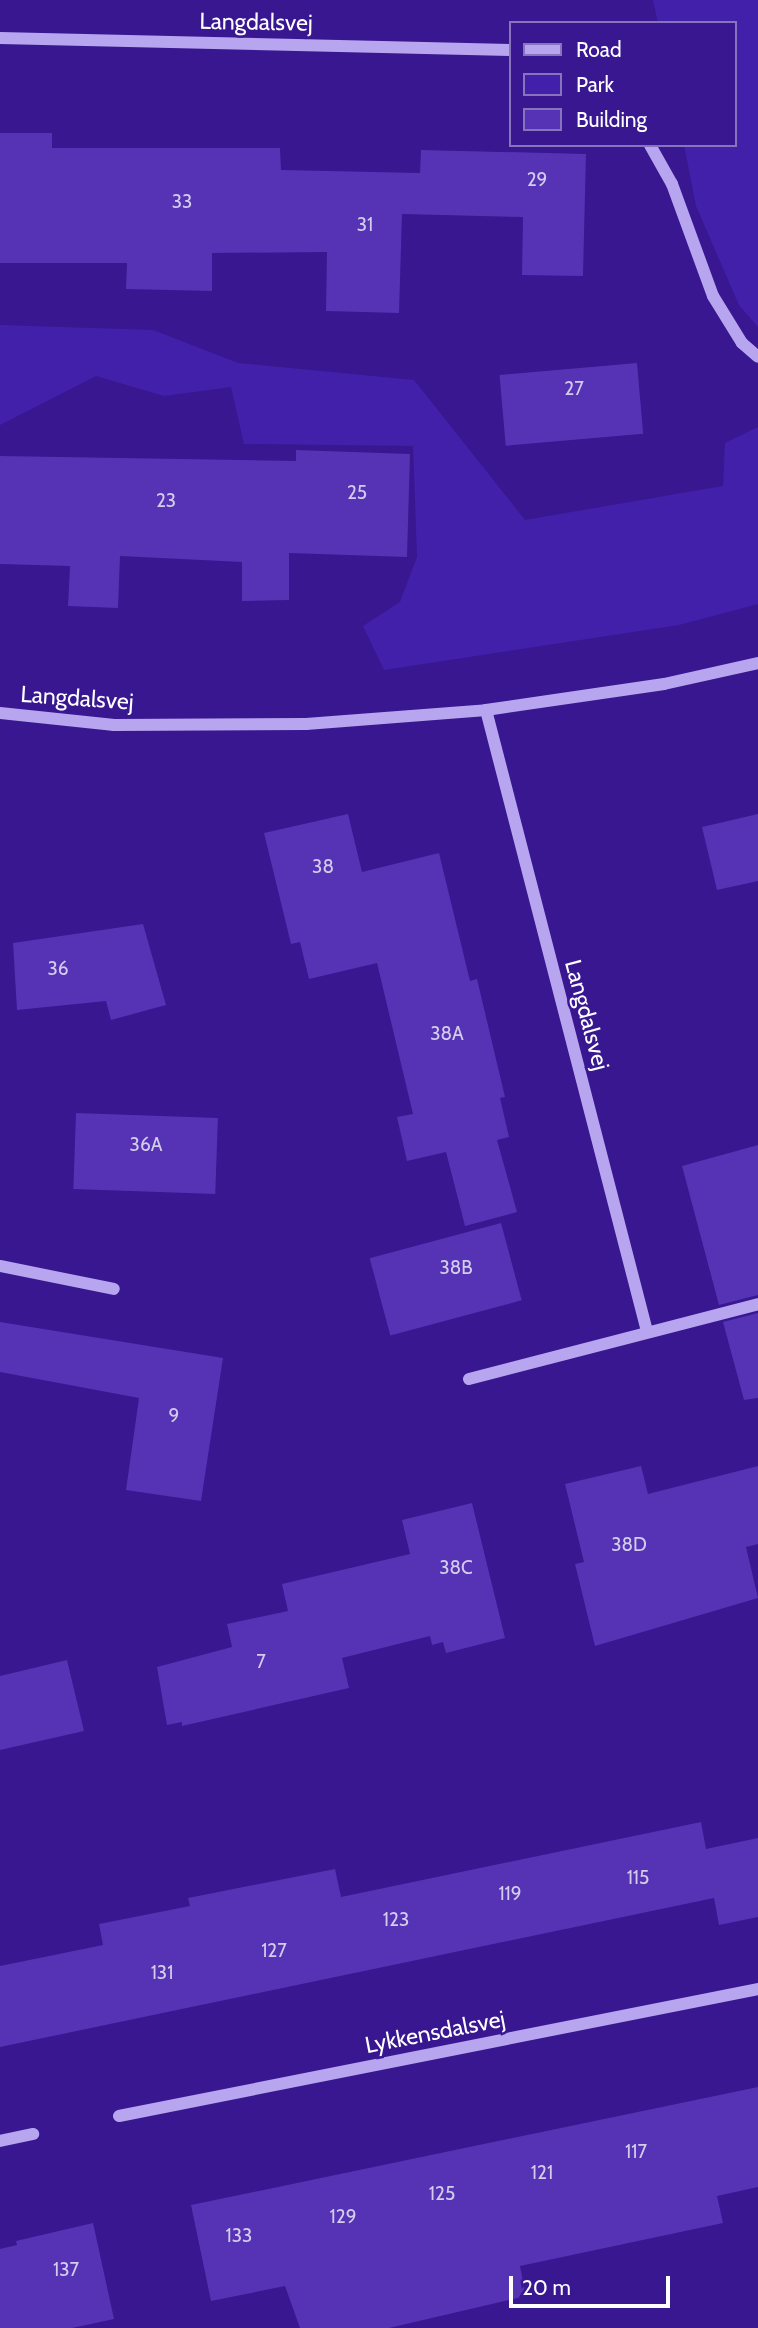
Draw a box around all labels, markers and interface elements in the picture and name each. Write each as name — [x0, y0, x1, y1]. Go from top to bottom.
street label: Langdalsvej — [199, 7, 313, 37]
legend — [510, 21, 737, 147]
text: Road — [576, 37, 622, 62]
text: Park — [576, 72, 614, 97]
text: Building — [576, 107, 647, 132]
house number: 29 — [527, 169, 547, 191]
house number: 33 — [172, 191, 192, 213]
house number: 31 — [357, 214, 373, 236]
house number: 27 — [564, 378, 584, 400]
house number: 25 — [347, 482, 367, 504]
house number: 23 — [156, 490, 176, 512]
street label: Langdalsvej — [19, 680, 135, 716]
house number: 38 — [312, 856, 334, 878]
street label: Langdalsvej — [559, 957, 615, 1073]
house number: 36 — [47, 958, 69, 980]
house number: 38A — [430, 1023, 464, 1045]
house number: 36A — [130, 1134, 162, 1156]
house number: 38B — [439, 1257, 473, 1279]
house number: 9 — [169, 1405, 179, 1427]
house number: 38D — [611, 1534, 647, 1556]
house number: 38C — [439, 1557, 473, 1579]
house number: 7 — [256, 1651, 266, 1673]
house number: 115 — [627, 1867, 649, 1889]
house number: 119 — [498, 1883, 522, 1905]
house number: 123 — [383, 1909, 409, 1931]
house number: 127 — [261, 1940, 287, 1962]
house number: 131 — [151, 1962, 173, 1984]
street label: Lykkensdalsvej — [363, 2005, 507, 2059]
house number: 117 — [625, 2141, 647, 2163]
house number: 121 — [531, 2162, 553, 2184]
house number: 125 — [429, 2183, 455, 2205]
house number: 129 — [330, 2206, 356, 2228]
house number: 133 — [226, 2225, 252, 2247]
house number: 137 — [53, 2259, 79, 2281]
scale bar — [513, 2262, 674, 2306]
text: 20 m — [522, 2275, 571, 2300]

